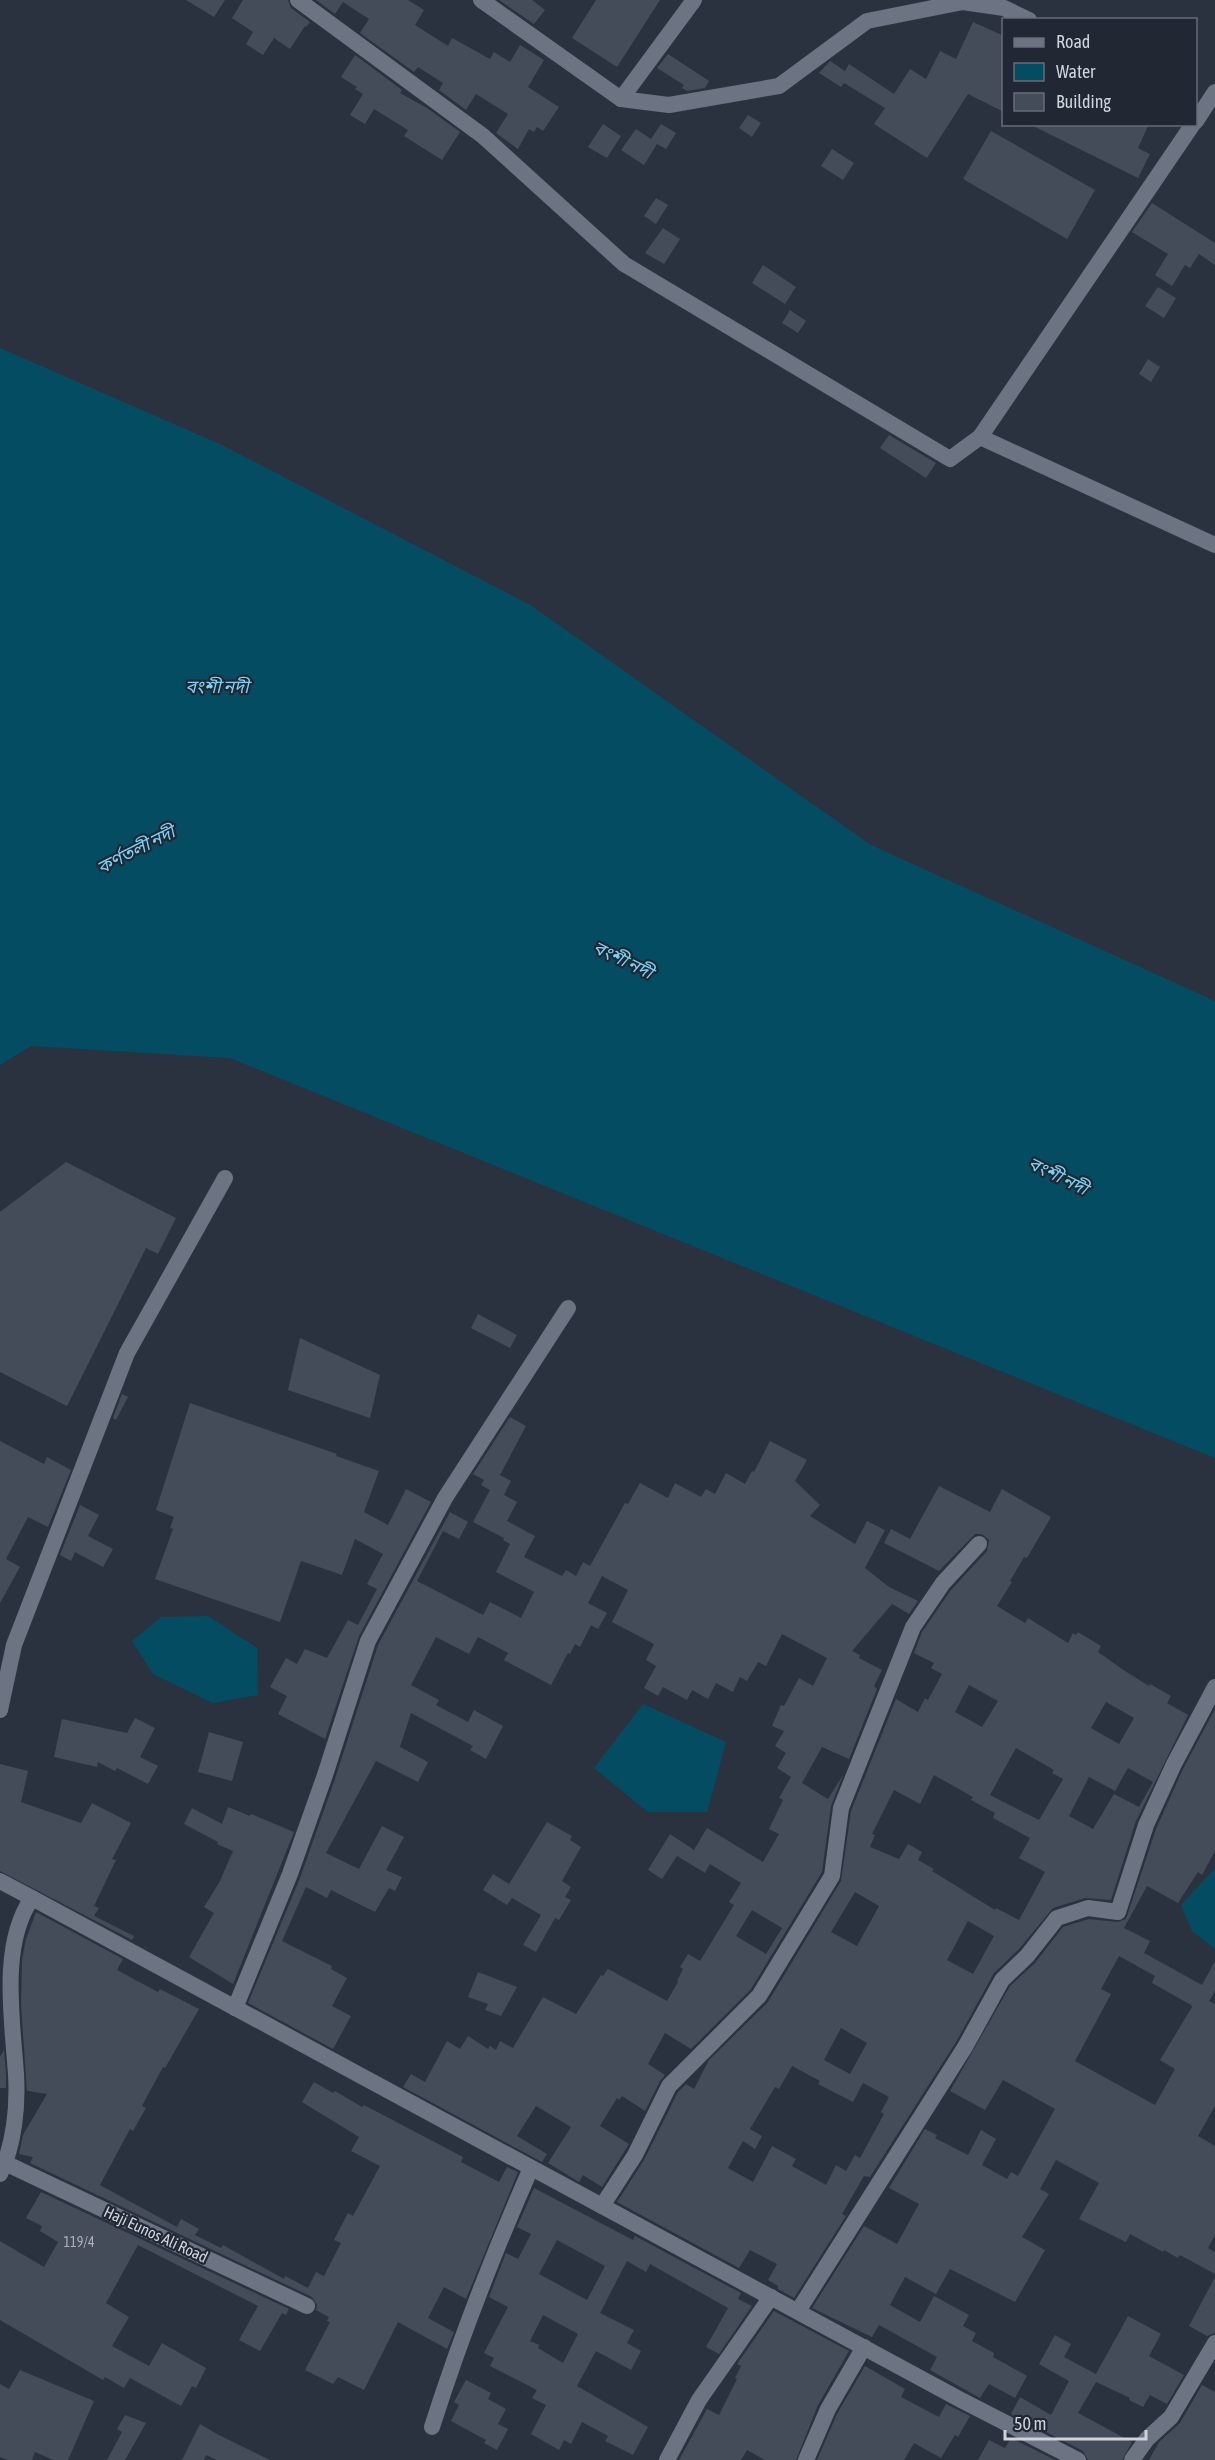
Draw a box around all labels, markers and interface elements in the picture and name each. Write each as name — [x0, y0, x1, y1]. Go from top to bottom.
legend — [1002, 18, 1197, 126]
text: Road — [1056, 31, 1090, 52]
text: Water — [1056, 61, 1096, 82]
text: Building — [1056, 91, 1111, 112]
water label: বংশী নদী — [185, 676, 252, 697]
water label: কর্ণতলী নদী — [93, 820, 181, 878]
water label: বংশী নদী — [590, 936, 659, 984]
water label: বংশী নদী — [1025, 1152, 1094, 1200]
street label: Haji Eunos Ali Road — [101, 2202, 211, 2267]
house number: 119/4 — [63, 2234, 95, 2250]
scale bar — [1005, 2403, 1146, 2441]
text: 50 m — [1014, 2413, 1046, 2434]

